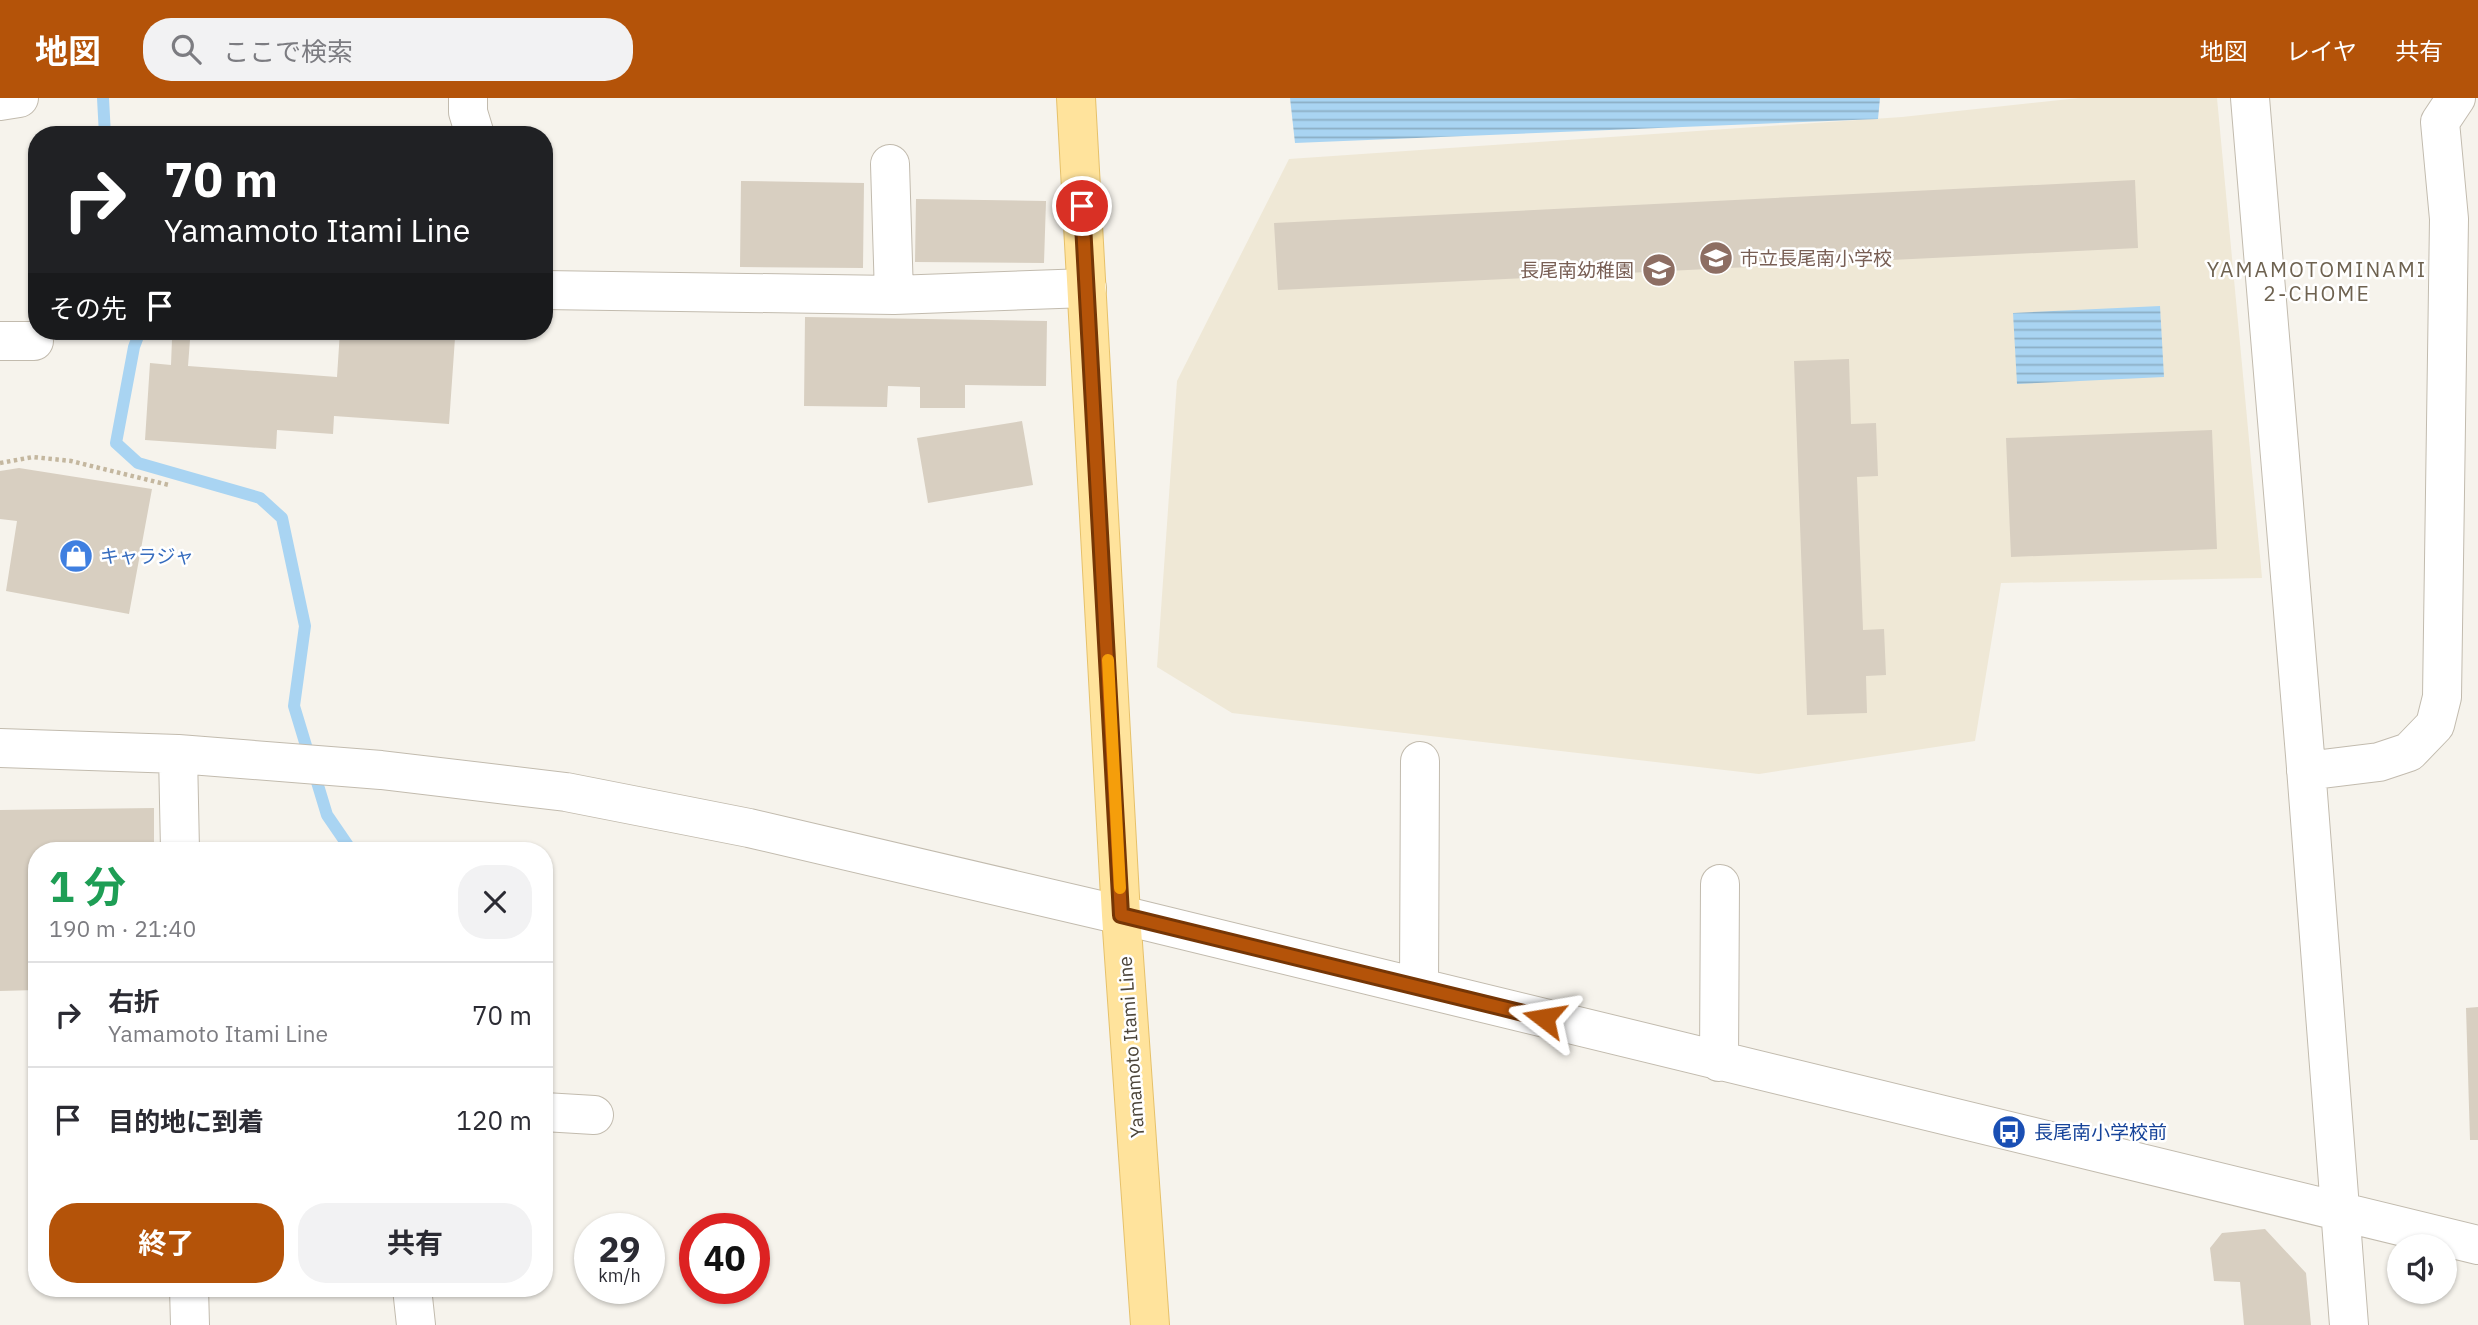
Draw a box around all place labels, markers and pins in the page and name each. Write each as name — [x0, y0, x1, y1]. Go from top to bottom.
pin — [1052, 176, 1112, 236]
school or university icon: 市立長尾南小学校 — [1697, 239, 1735, 277]
place label: 市立長尾南小学校 — [1740, 246, 1892, 270]
school or university icon: 長尾南幼稚園 — [1640, 251, 1678, 289]
place label: 長尾南幼稚園 — [1520, 258, 1634, 282]
shop icon: キャラジャ — [57, 537, 95, 575]
place label: キャラジャ — [100, 544, 194, 568]
bus stop icon: 長尾南小学校前 — [1990, 1113, 2028, 1151]
place label: 長尾南小学校前 — [2034, 1120, 2167, 1144]

